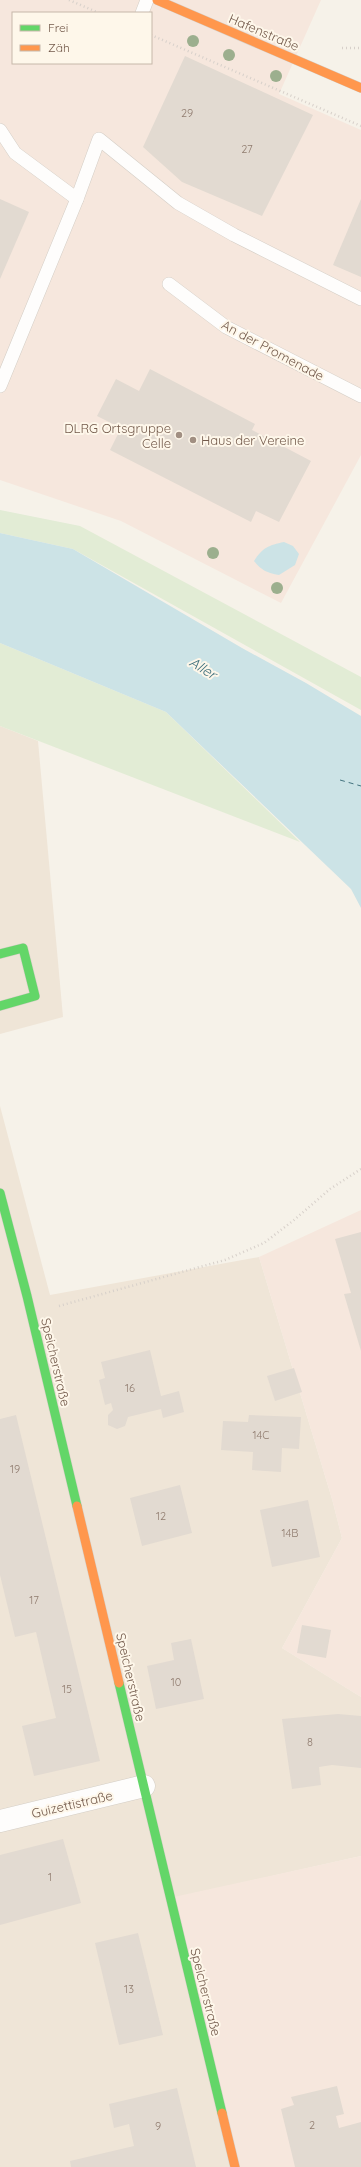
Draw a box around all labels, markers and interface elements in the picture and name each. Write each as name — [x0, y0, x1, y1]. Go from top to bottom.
street label: Hafenstraße — [226, 10, 302, 54]
legend — [12, 12, 152, 64]
text: Frei — [48, 20, 68, 35]
text: Zäh — [48, 40, 70, 55]
house number: 29 — [181, 106, 193, 120]
house number: 27 — [241, 142, 253, 156]
street label: An der Promenade — [219, 316, 327, 384]
place label: DLRG Ortsgruppe Celle — [64, 420, 171, 451]
marker: DLRG Ortsgruppe Celle — [174, 430, 184, 440]
place label: Haus der Vereine — [201, 432, 304, 448]
marker: Haus der Vereine — [188, 435, 198, 445]
water label: Aller — [186, 653, 221, 684]
street label: Speicherstraße — [38, 1316, 74, 1408]
house number: 16 — [125, 1381, 135, 1395]
house number: 14C — [253, 1428, 269, 1442]
house number: 19 — [10, 1462, 20, 1476]
house number: 12 — [156, 1509, 166, 1523]
house number: 14B — [282, 1526, 298, 1540]
house number: 17 — [29, 1593, 39, 1607]
street label: Speicherstraße — [113, 1631, 149, 1723]
house number: 10 — [171, 1675, 181, 1689]
house number: 15 — [62, 1682, 72, 1696]
house number: 8 — [307, 1735, 313, 1749]
street label: Guizettistraße — [30, 1787, 114, 1821]
house number: 1 — [48, 1870, 52, 1884]
street label: Speicherstraße — [187, 1946, 225, 2038]
house number: 13 — [124, 1982, 134, 1996]
house number: 2 — [309, 2118, 315, 2132]
house number: 9 — [155, 2119, 161, 2133]

